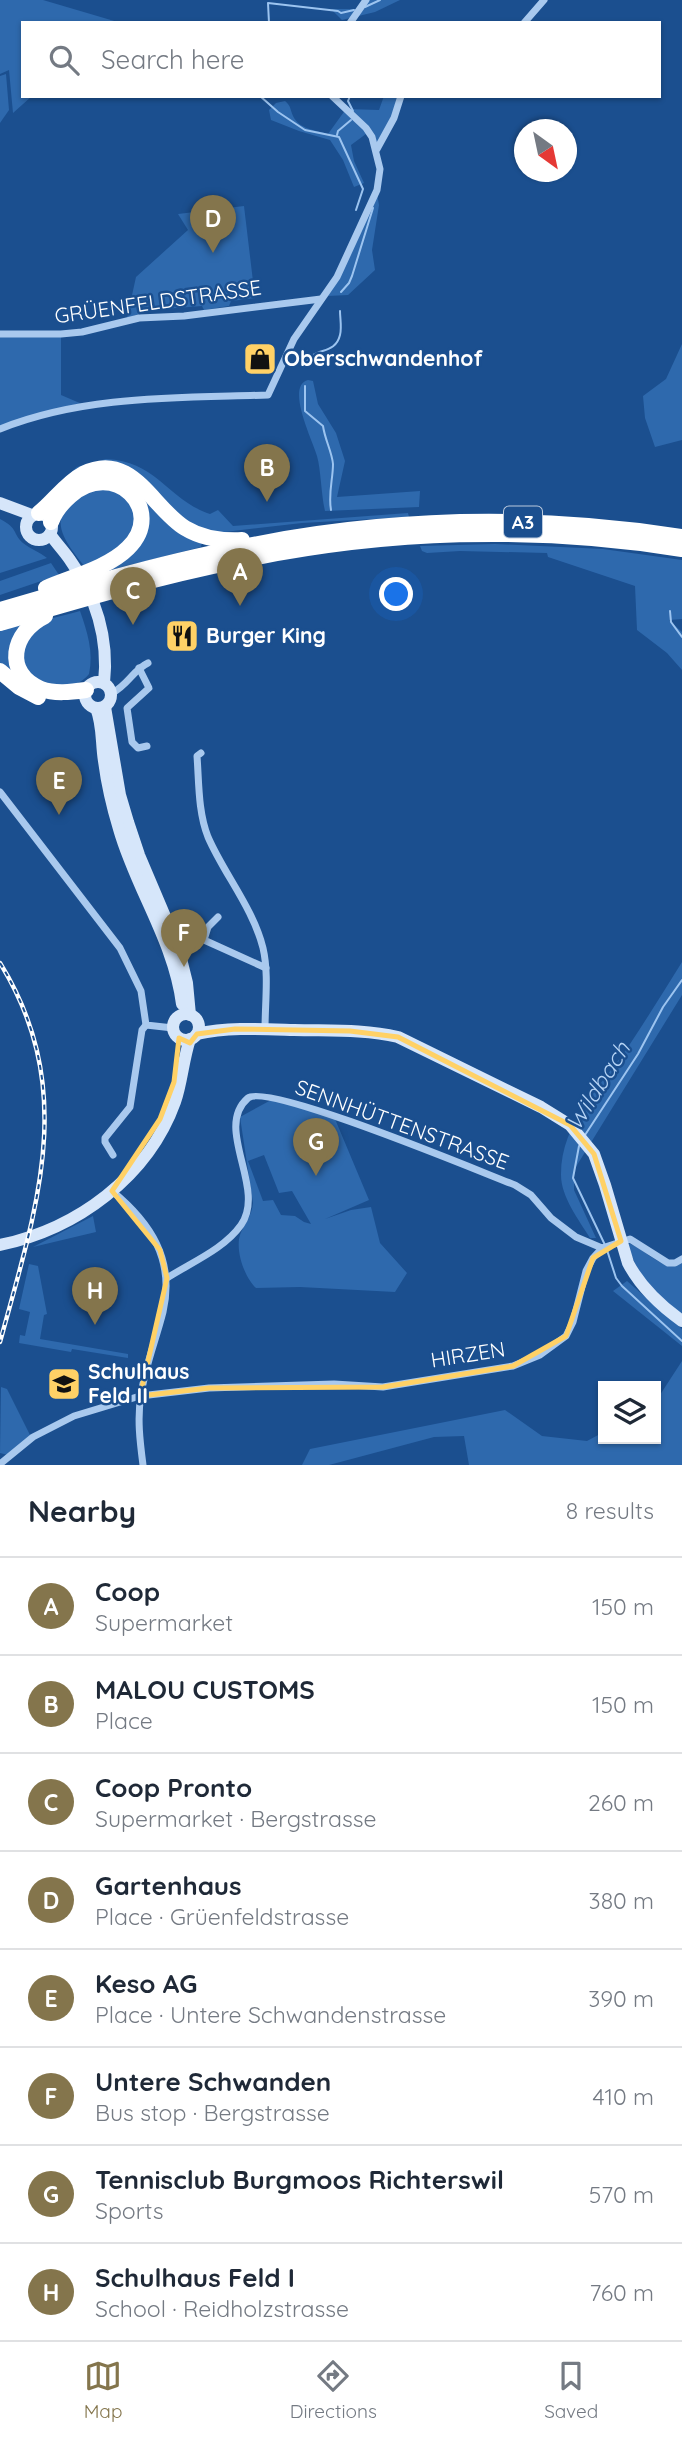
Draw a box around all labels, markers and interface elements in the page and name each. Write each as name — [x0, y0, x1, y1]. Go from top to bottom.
search box — [21, 21, 661, 98]
icon: search — [45, 41, 83, 79]
text: Search here — [101, 43, 245, 76]
north arrow — [514, 119, 577, 182]
pin: D — [190, 195, 236, 253]
street label: GRÜENFELDSTRASSE — [53, 274, 263, 328]
shop icon: Oberschwandenhof — [241, 340, 279, 378]
place label: Oberschwandenhof — [284, 345, 483, 371]
pin: B — [244, 444, 290, 502]
road number: A3 — [504, 506, 542, 538]
pin: A — [217, 548, 263, 606]
pin: C — [110, 567, 156, 625]
your location — [379, 577, 413, 611]
restaurant icon: Burger King — [163, 617, 201, 655]
place label: Burger King — [206, 622, 326, 648]
pin: E — [36, 757, 82, 815]
pin: F — [161, 909, 207, 967]
water label: Wildbach — [559, 1035, 637, 1135]
street label: SENNHÜTTENSTRASSE — [292, 1073, 513, 1175]
pin: G — [293, 1118, 339, 1176]
pin: H — [72, 1267, 118, 1325]
street label: HIRZEN — [429, 1335, 507, 1373]
place label: Schulhaus Feld II — [88, 1358, 190, 1408]
school or university icon: Schulhaus Feld II — [45, 1365, 83, 1403]
map controls — [598, 1381, 661, 1444]
button: layers — [598, 1381, 661, 1444]
text: Nearby — [28, 1492, 136, 1530]
text: 8 results — [566, 1496, 654, 1525]
text: Coop — [95, 1575, 160, 1608]
text: A — [44, 1592, 58, 1621]
text: 150 m — [592, 1592, 654, 1621]
text: Supermarket — [95, 1608, 233, 1637]
text: MALOU CUSTOMS — [95, 1673, 315, 1706]
text: B — [43, 1690, 59, 1719]
text: 150 m — [592, 1690, 654, 1719]
text: Place — [95, 1706, 153, 1735]
text: Coop Pronto — [95, 1771, 252, 1804]
text: C — [44, 1788, 58, 1817]
text: 260 m — [588, 1788, 654, 1817]
text: Supermarket · Bergstrasse — [95, 1804, 376, 1833]
text: Gartenhaus — [95, 1869, 242, 1902]
text: D — [43, 1886, 59, 1915]
text: 380 m — [589, 1886, 654, 1915]
text: Place · Grüenfeldstrasse — [95, 1902, 349, 1931]
text: Keso AG — [95, 1967, 197, 2000]
text: E — [44, 1984, 58, 2013]
text: 390 m — [588, 1984, 654, 2013]
text: Place · Untere Schwandenstrasse — [95, 2000, 446, 2029]
text: Untere Schwanden — [95, 2065, 331, 2098]
text: F — [45, 2082, 57, 2111]
text: 410 m — [593, 2082, 654, 2111]
text: Bus stop · Bergstrasse — [95, 2098, 330, 2127]
text: Tennisclub Burgmoos Richterswil — [95, 2163, 504, 2196]
text: G — [43, 2180, 59, 2209]
text: 570 m — [589, 2180, 654, 2209]
text: Sports — [95, 2196, 164, 2225]
text: Schulhaus Feld I — [95, 2261, 295, 2294]
text: H — [43, 2278, 59, 2307]
text: 760 m — [590, 2278, 654, 2307]
text: School · Reidholzstrasse — [95, 2294, 349, 2323]
tab: Map — [84, 2357, 122, 2423]
tab: Directions — [290, 2357, 377, 2423]
tab: Saved — [544, 2357, 598, 2423]

